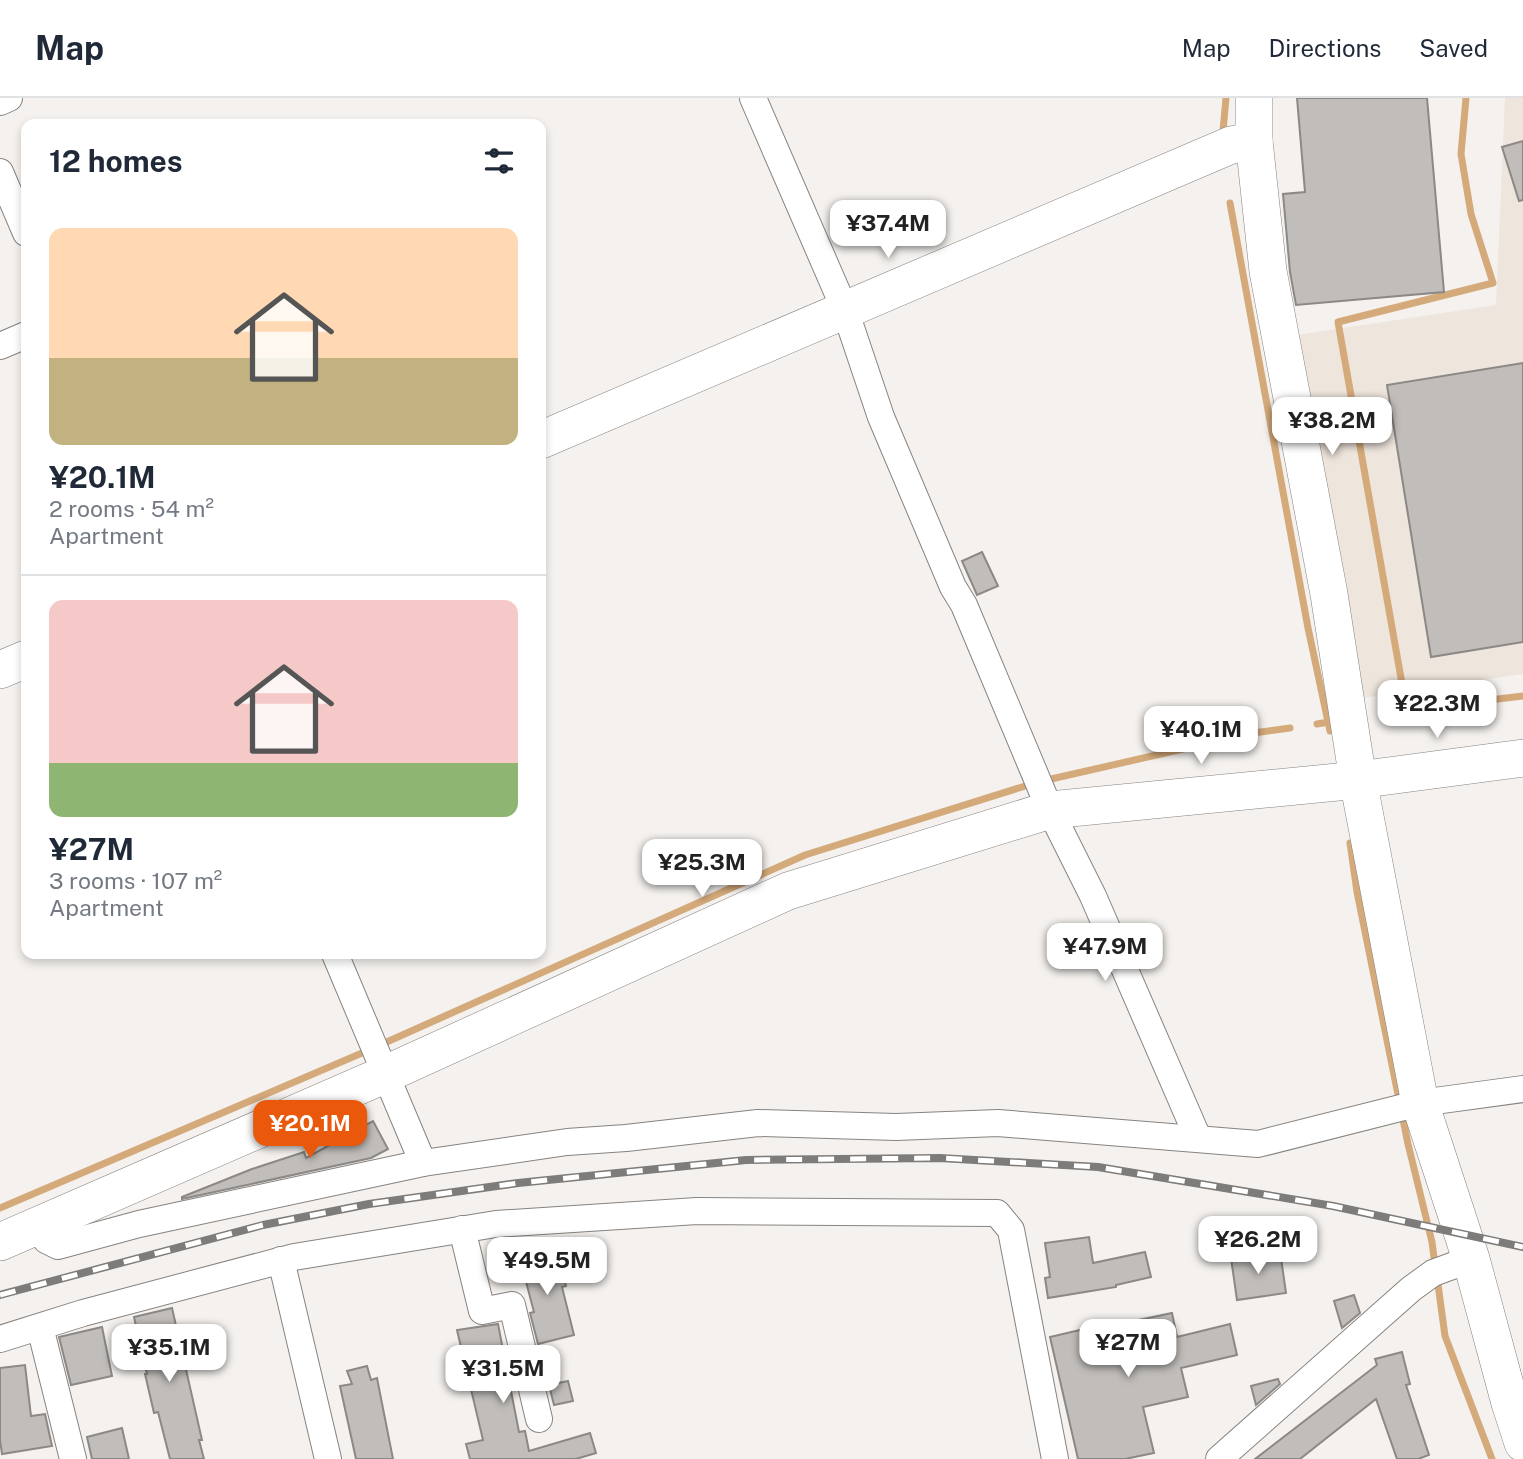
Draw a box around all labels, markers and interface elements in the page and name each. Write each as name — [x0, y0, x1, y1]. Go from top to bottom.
text: Map — [35, 29, 104, 67]
text: Map — [1182, 34, 1231, 62]
text: Directions — [1269, 34, 1381, 62]
text: Saved — [1419, 34, 1488, 62]
icon: filters — [480, 142, 518, 180]
text: 12 homes — [49, 143, 183, 179]
pin: ¥37.4M — [831, 200, 945, 260]
text: ¥37.4M — [846, 209, 930, 236]
icon: home — [221, 274, 347, 400]
pin: ¥38.2M — [1275, 398, 1389, 457]
text: ¥38.2M — [1288, 406, 1376, 433]
text: ¥20.1M — [49, 459, 156, 495]
text: 2 rooms · 54 m² — [49, 495, 214, 522]
text: Apartment — [49, 522, 164, 549]
icon: home — [221, 646, 347, 772]
pin: ¥22.3M — [1380, 680, 1494, 740]
text: ¥22.3M — [1394, 689, 1480, 716]
pin: ¥40.1M — [1144, 706, 1258, 766]
text: ¥40.1M — [1160, 715, 1242, 742]
text: ¥27M — [49, 831, 134, 867]
pin: ¥25.3M — [645, 840, 759, 899]
text: ¥25.3M — [658, 848, 746, 875]
text: 3 rooms · 107 m² — [49, 867, 222, 894]
text: Apartment — [49, 894, 164, 921]
pin: ¥47.9M — [1048, 924, 1162, 983]
text: ¥47.9M — [1063, 932, 1147, 959]
pin: ¥20.1M — [253, 1100, 367, 1160]
text: ¥20.1M — [269, 1109, 351, 1136]
pin: ¥26.2M — [1201, 1216, 1315, 1276]
text: ¥26.2M — [1214, 1225, 1302, 1252]
pin: ¥49.5M — [490, 1238, 604, 1297]
text: ¥49.5M — [503, 1246, 591, 1273]
pin: ¥27M — [1087, 1320, 1169, 1379]
pin: ¥35.1M — [112, 1324, 226, 1384]
text: ¥27M — [1095, 1328, 1161, 1355]
text: ¥35.1M — [127, 1333, 211, 1360]
pin: ¥31.5M — [446, 1346, 560, 1405]
text: ¥31.5M — [461, 1354, 545, 1381]

